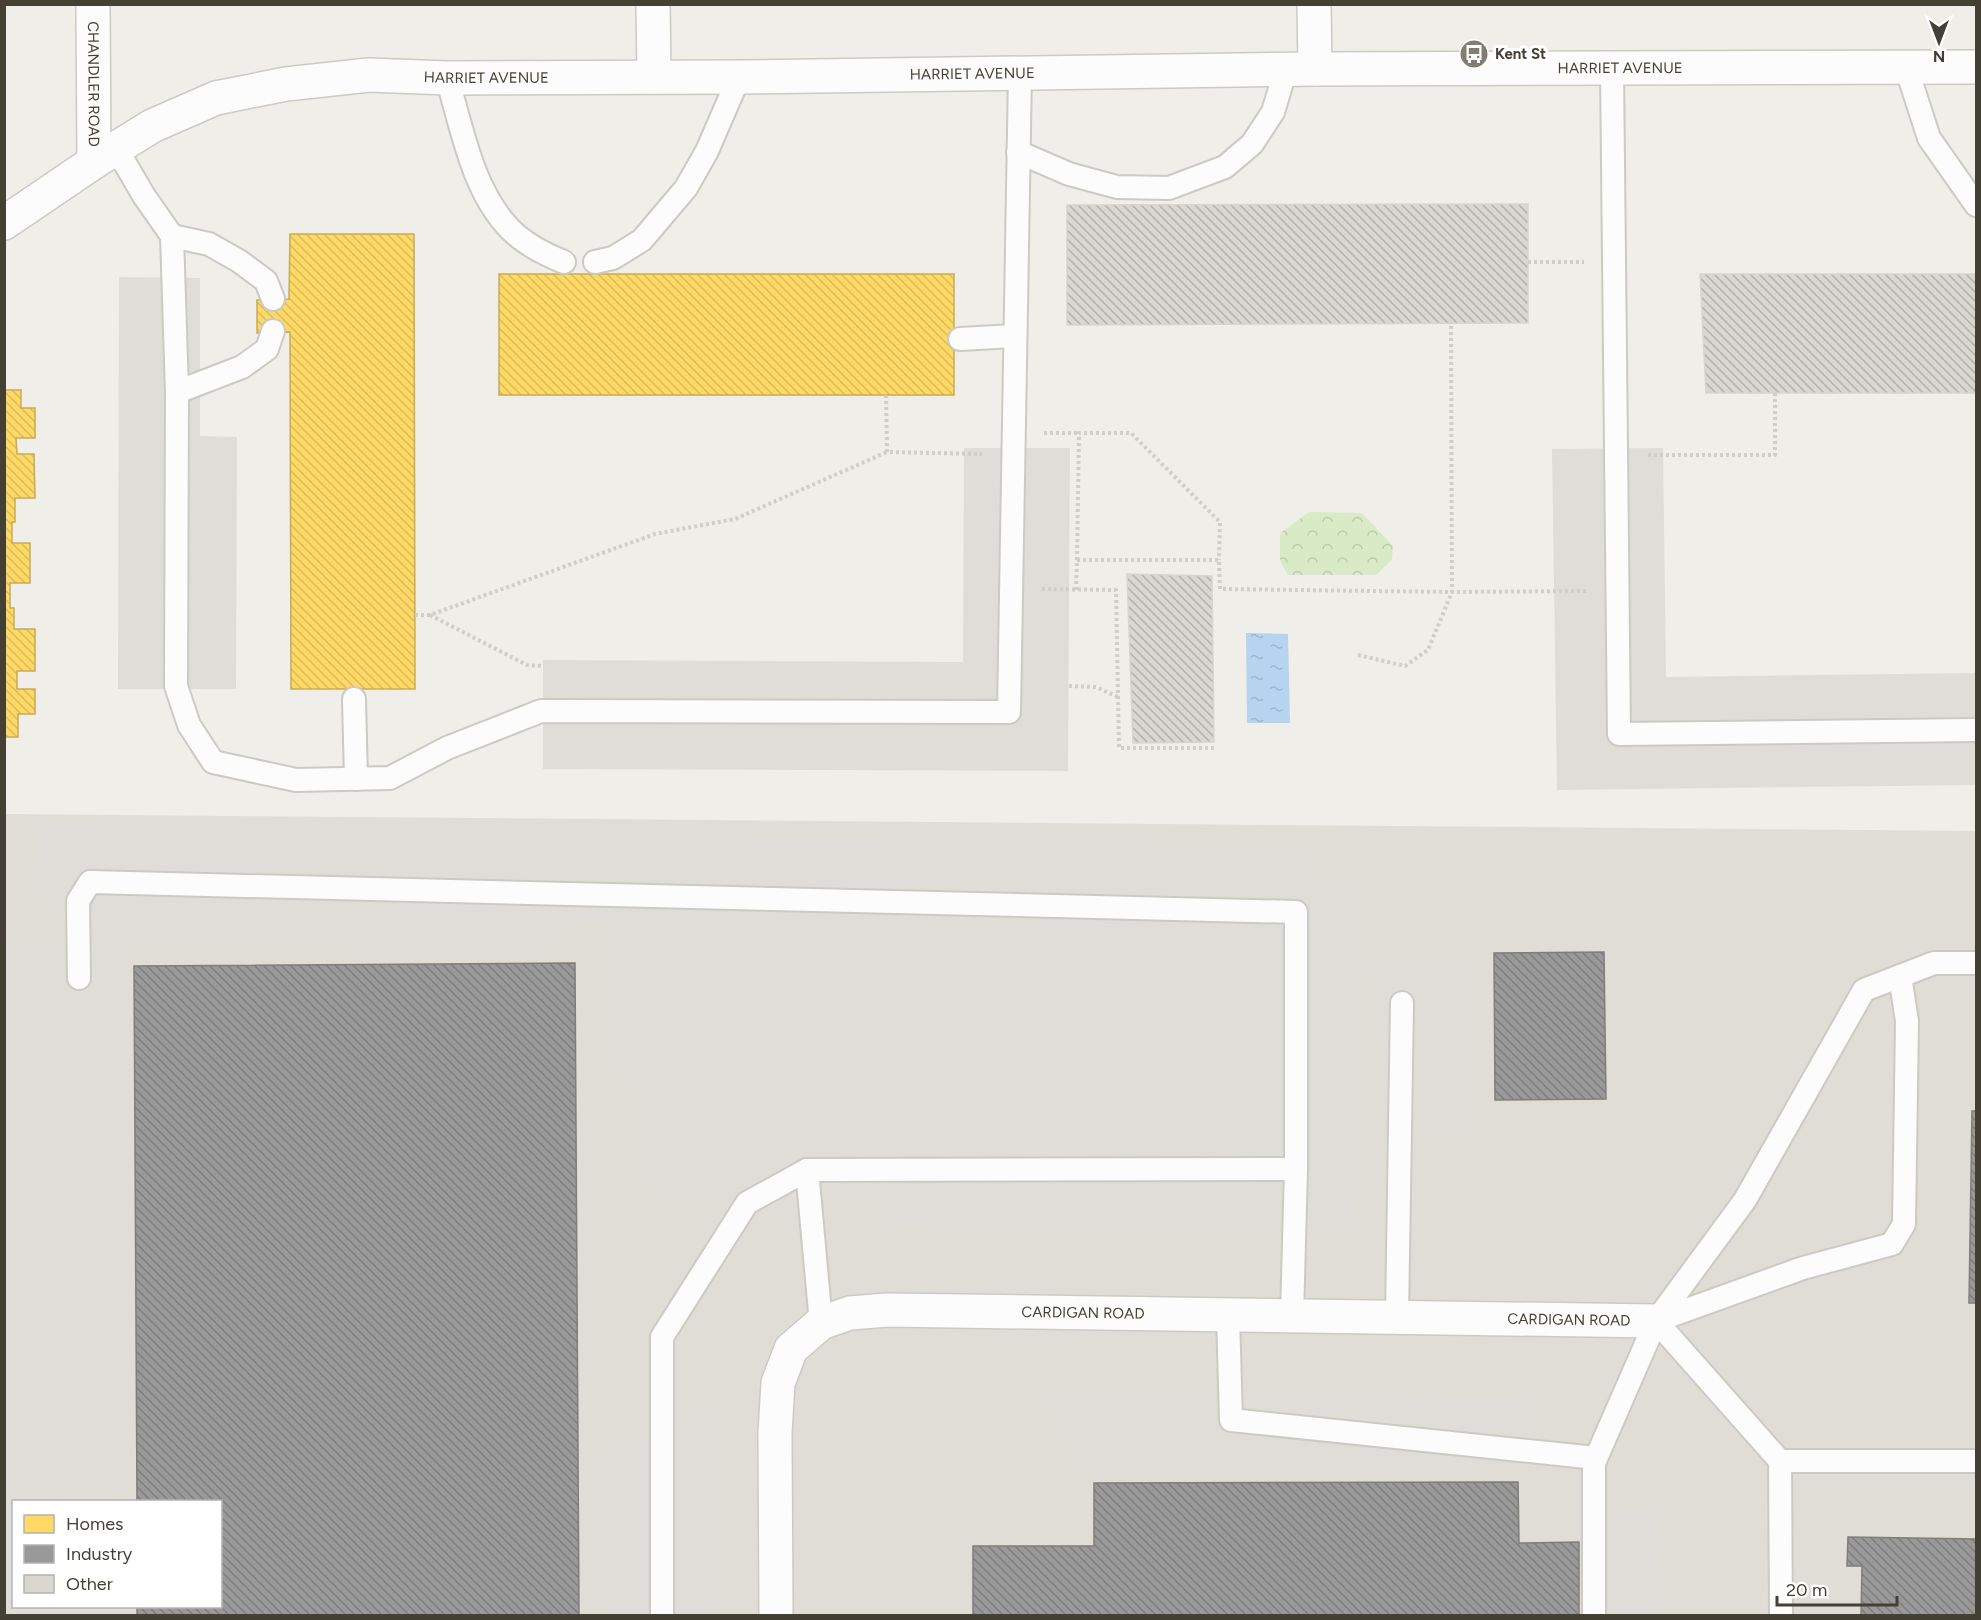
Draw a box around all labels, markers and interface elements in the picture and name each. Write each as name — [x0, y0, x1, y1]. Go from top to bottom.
north arrow — [1909, 12, 1969, 72]
street label: CHANDLER ROAD — [84, 21, 103, 147]
bus stop icon: Kent St — [1458, 38, 1490, 70]
place label: Kent St — [1495, 45, 1546, 63]
text: N — [1933, 47, 1945, 66]
street label: HARRIET AVENUE — [1558, 59, 1683, 77]
street label: HARRIET AVENUE — [910, 64, 1035, 84]
street label: HARRIET AVENUE — [423, 68, 549, 87]
street label: CARDIGAN ROAD — [1021, 1303, 1145, 1323]
street label: CARDIGAN ROAD — [1507, 1310, 1631, 1330]
legend — [12, 1500, 222, 1608]
text: Homes — [66, 1513, 124, 1535]
text: Industry — [66, 1543, 133, 1565]
scale bar — [1777, 1569, 1897, 1607]
text: Other — [66, 1573, 113, 1595]
text: 20 m — [1786, 1579, 1827, 1601]

